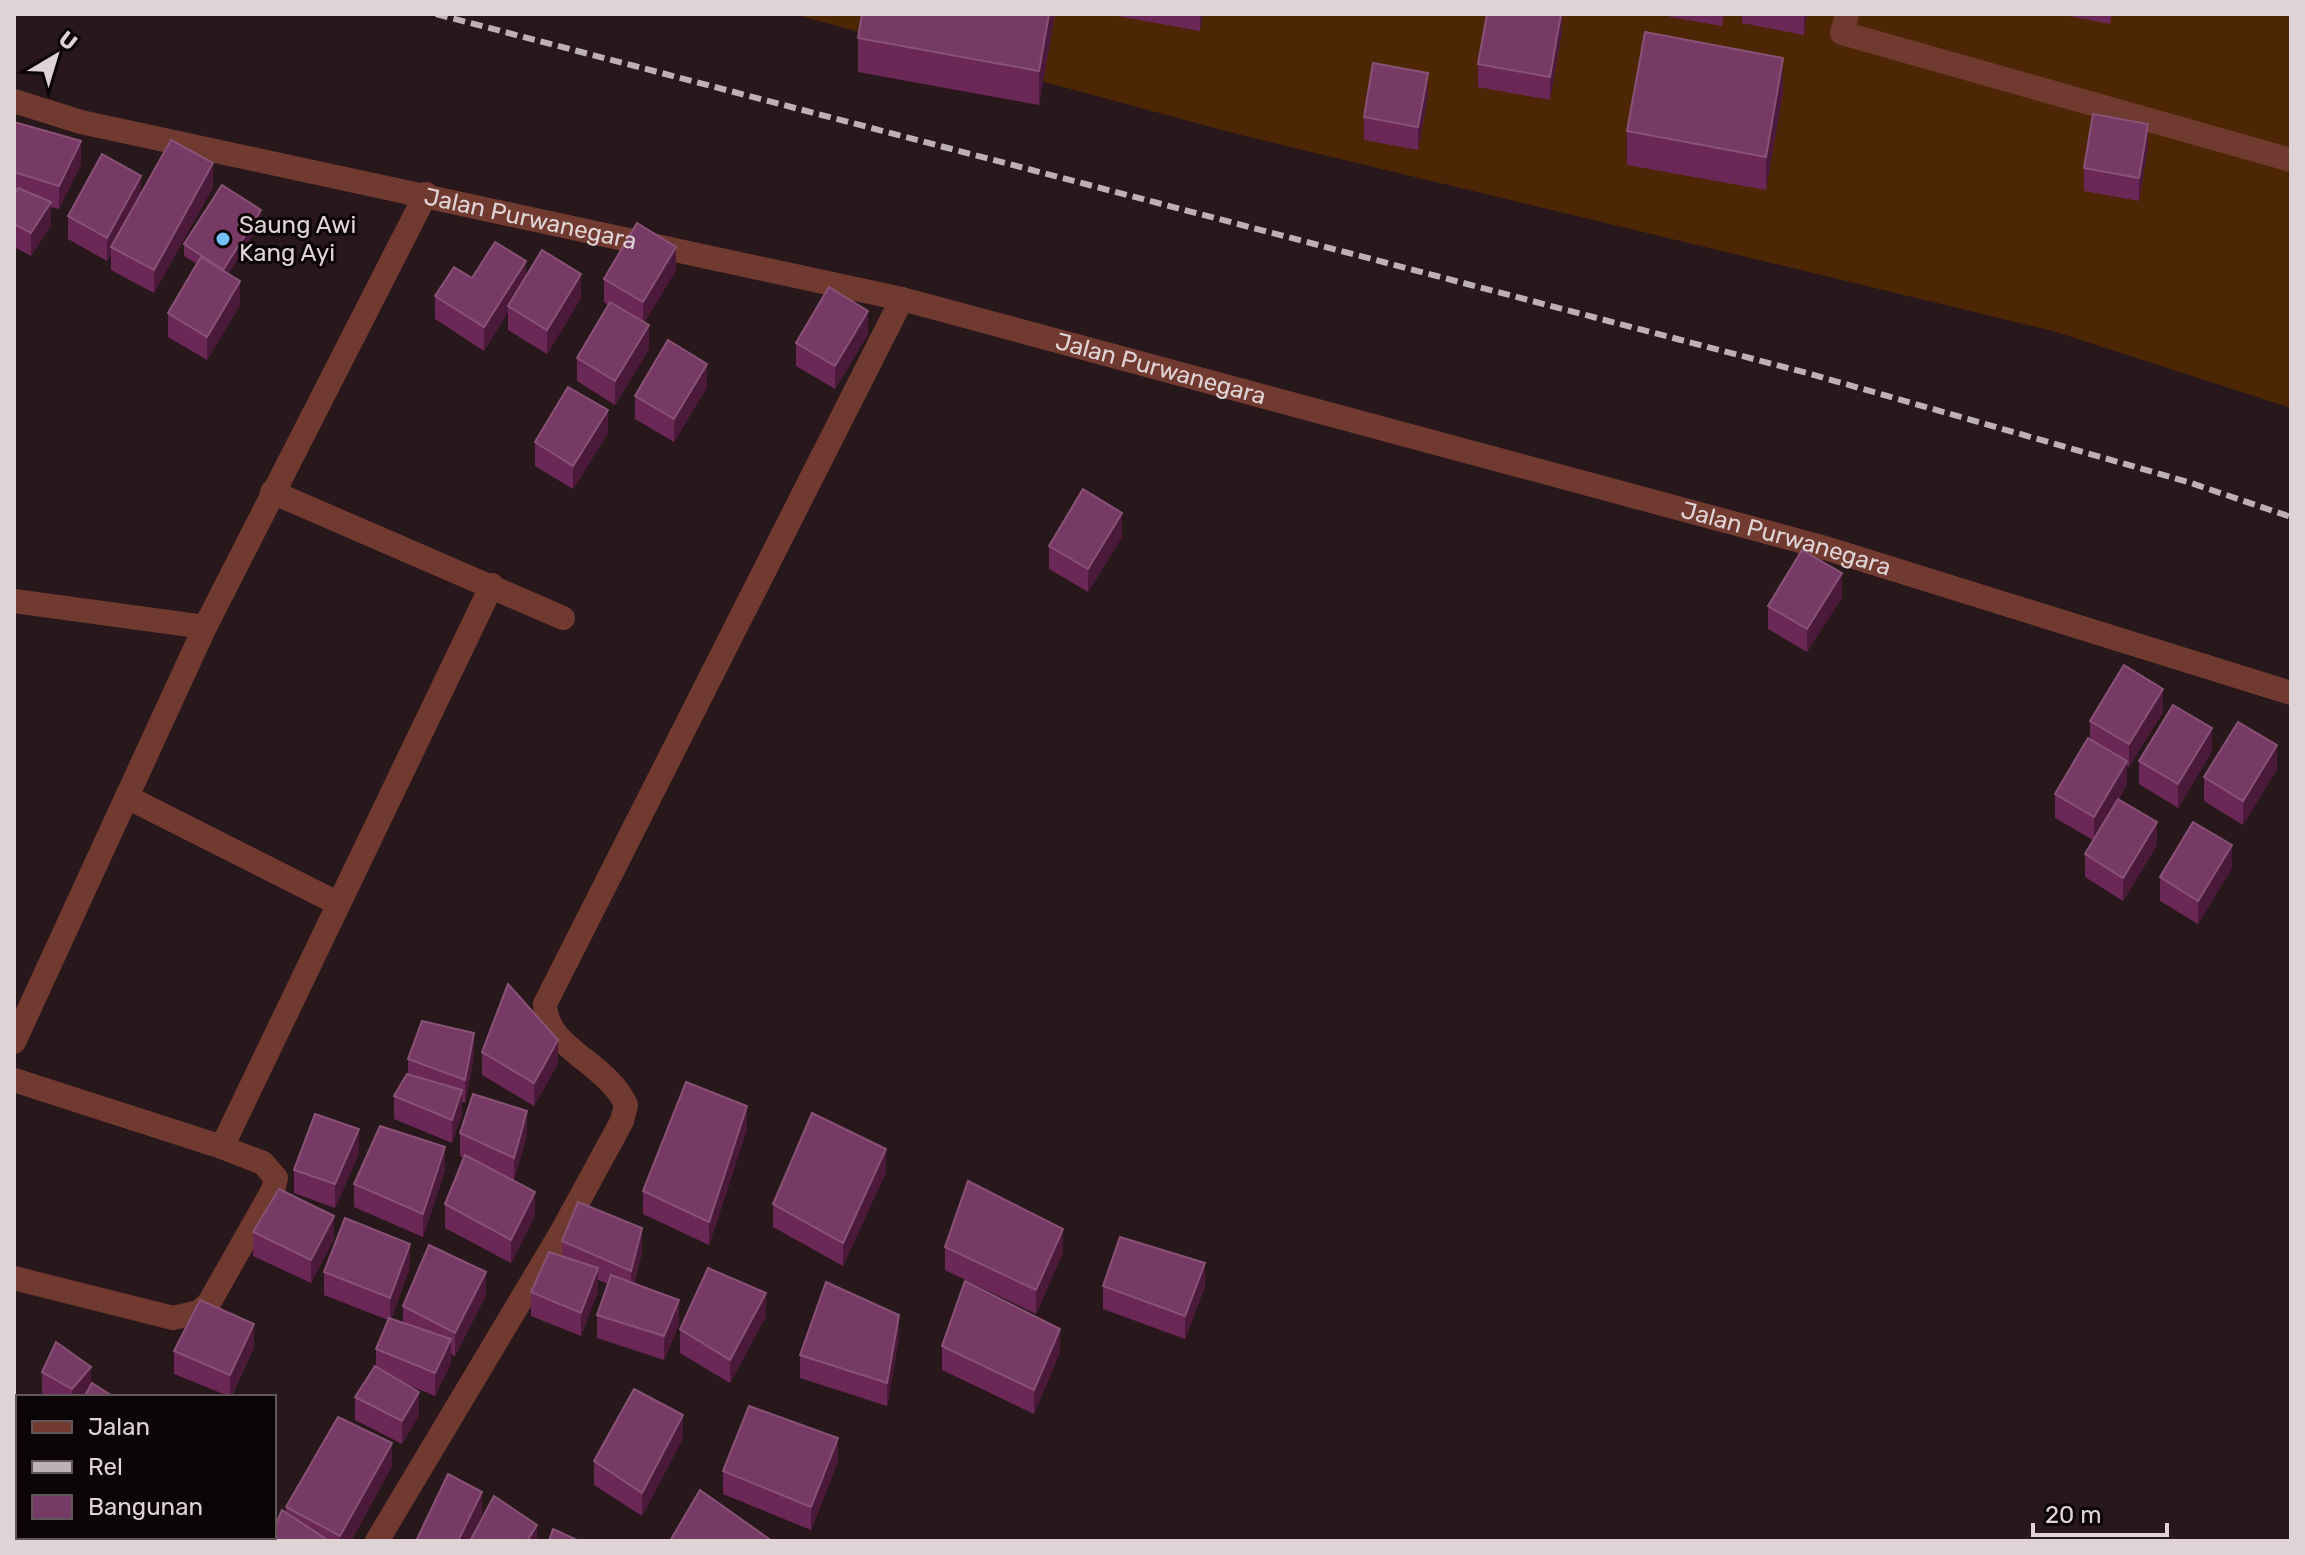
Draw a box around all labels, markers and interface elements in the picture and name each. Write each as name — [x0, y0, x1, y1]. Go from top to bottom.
north arrow — [16, 16, 96, 96]
text: U — [53, 25, 83, 56]
street label: Jalan Purwanegara — [422, 182, 639, 255]
place label: Saung Awi Kang Ayi — [239, 211, 356, 267]
marker: Saung Awi Kang Ayi — [214, 230, 232, 248]
street label: Jalan Purwanegara — [1052, 327, 1269, 410]
street label: Jalan Purwanegara — [1678, 496, 1894, 582]
legend — [16, 1395, 276, 1539]
text: Jalan — [88, 1413, 150, 1441]
text: Rel — [88, 1453, 123, 1481]
scale bar — [2033, 1487, 2167, 1537]
text: Bangunan — [88, 1493, 203, 1521]
text: 20 m — [2045, 1501, 2102, 1529]

